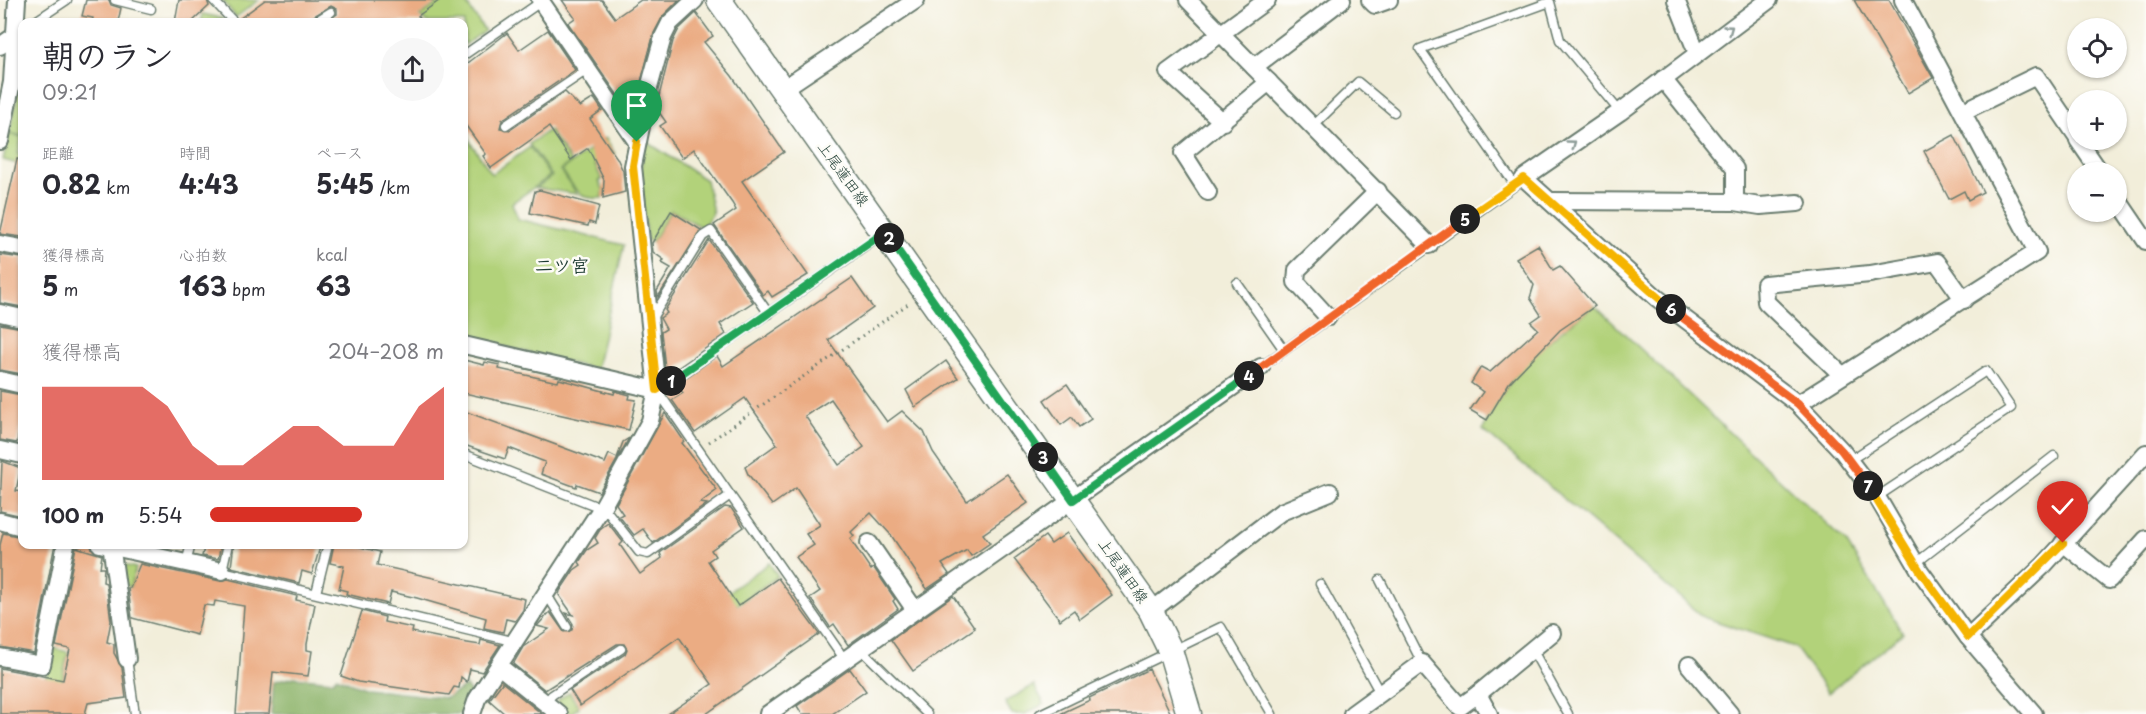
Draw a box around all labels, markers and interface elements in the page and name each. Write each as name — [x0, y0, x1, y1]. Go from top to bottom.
map controls — [2067, 18, 2127, 222]
button: locate — [2067, 18, 2127, 78]
one-way arrow — [1723, 25, 1734, 36]
text: 朝のラン — [42, 29, 174, 79]
button: share — [381, 38, 444, 101]
text: 09:21 — [42, 77, 97, 107]
pin — [611, 80, 662, 142]
icon: arrive — [620, 89, 653, 122]
button: + — [2067, 90, 2127, 150]
street label: 上尾蓮田線 — [813, 136, 876, 210]
text: 距離 — [42, 140, 74, 164]
text: 時間 — [179, 140, 211, 164]
text: ペース — [316, 140, 363, 164]
one-way arrow — [1565, 140, 1576, 151]
button: − — [2067, 162, 2127, 222]
text: 0.82 — [42, 164, 101, 203]
text: 4:43 — [179, 164, 239, 203]
text: 5:45 — [316, 164, 374, 203]
text: km — [101, 175, 130, 199]
text: /km — [374, 175, 410, 199]
pin: 5 — [1450, 204, 1480, 234]
text: 5 — [1460, 207, 1470, 231]
pin: 2 — [874, 223, 904, 253]
text: 2 — [883, 226, 895, 250]
text: 獲得標高 — [42, 242, 106, 266]
text: 心拍数 — [179, 242, 227, 266]
text: kcal — [316, 242, 348, 266]
district label: 二ツ宮 — [535, 251, 589, 278]
text: 5 — [42, 266, 59, 305]
text: 163 — [179, 266, 227, 305]
text: 63 — [316, 266, 351, 305]
text: m — [59, 277, 78, 301]
text: bpm — [227, 277, 265, 301]
pin: 6 — [1656, 294, 1686, 324]
text: 6 — [1665, 297, 1677, 321]
text: 獲得標高 — [42, 336, 122, 366]
text: 204–208 m — [328, 336, 444, 366]
pin: 4 — [1234, 361, 1264, 391]
text: 4 — [1244, 364, 1254, 388]
pin: 1 — [656, 366, 686, 396]
text: 1 — [667, 369, 675, 393]
pin: 3 — [1028, 442, 1058, 472]
text: 3 — [1038, 445, 1048, 469]
pin: 7 — [1853, 471, 1883, 501]
text: 7 — [1863, 474, 1873, 498]
pin — [2037, 481, 2088, 543]
icon: check — [2046, 490, 2079, 523]
text: 100 m — [42, 500, 104, 530]
text: 5:54 — [138, 500, 183, 530]
street label: 上尾蓮田線 — [1093, 533, 1155, 607]

